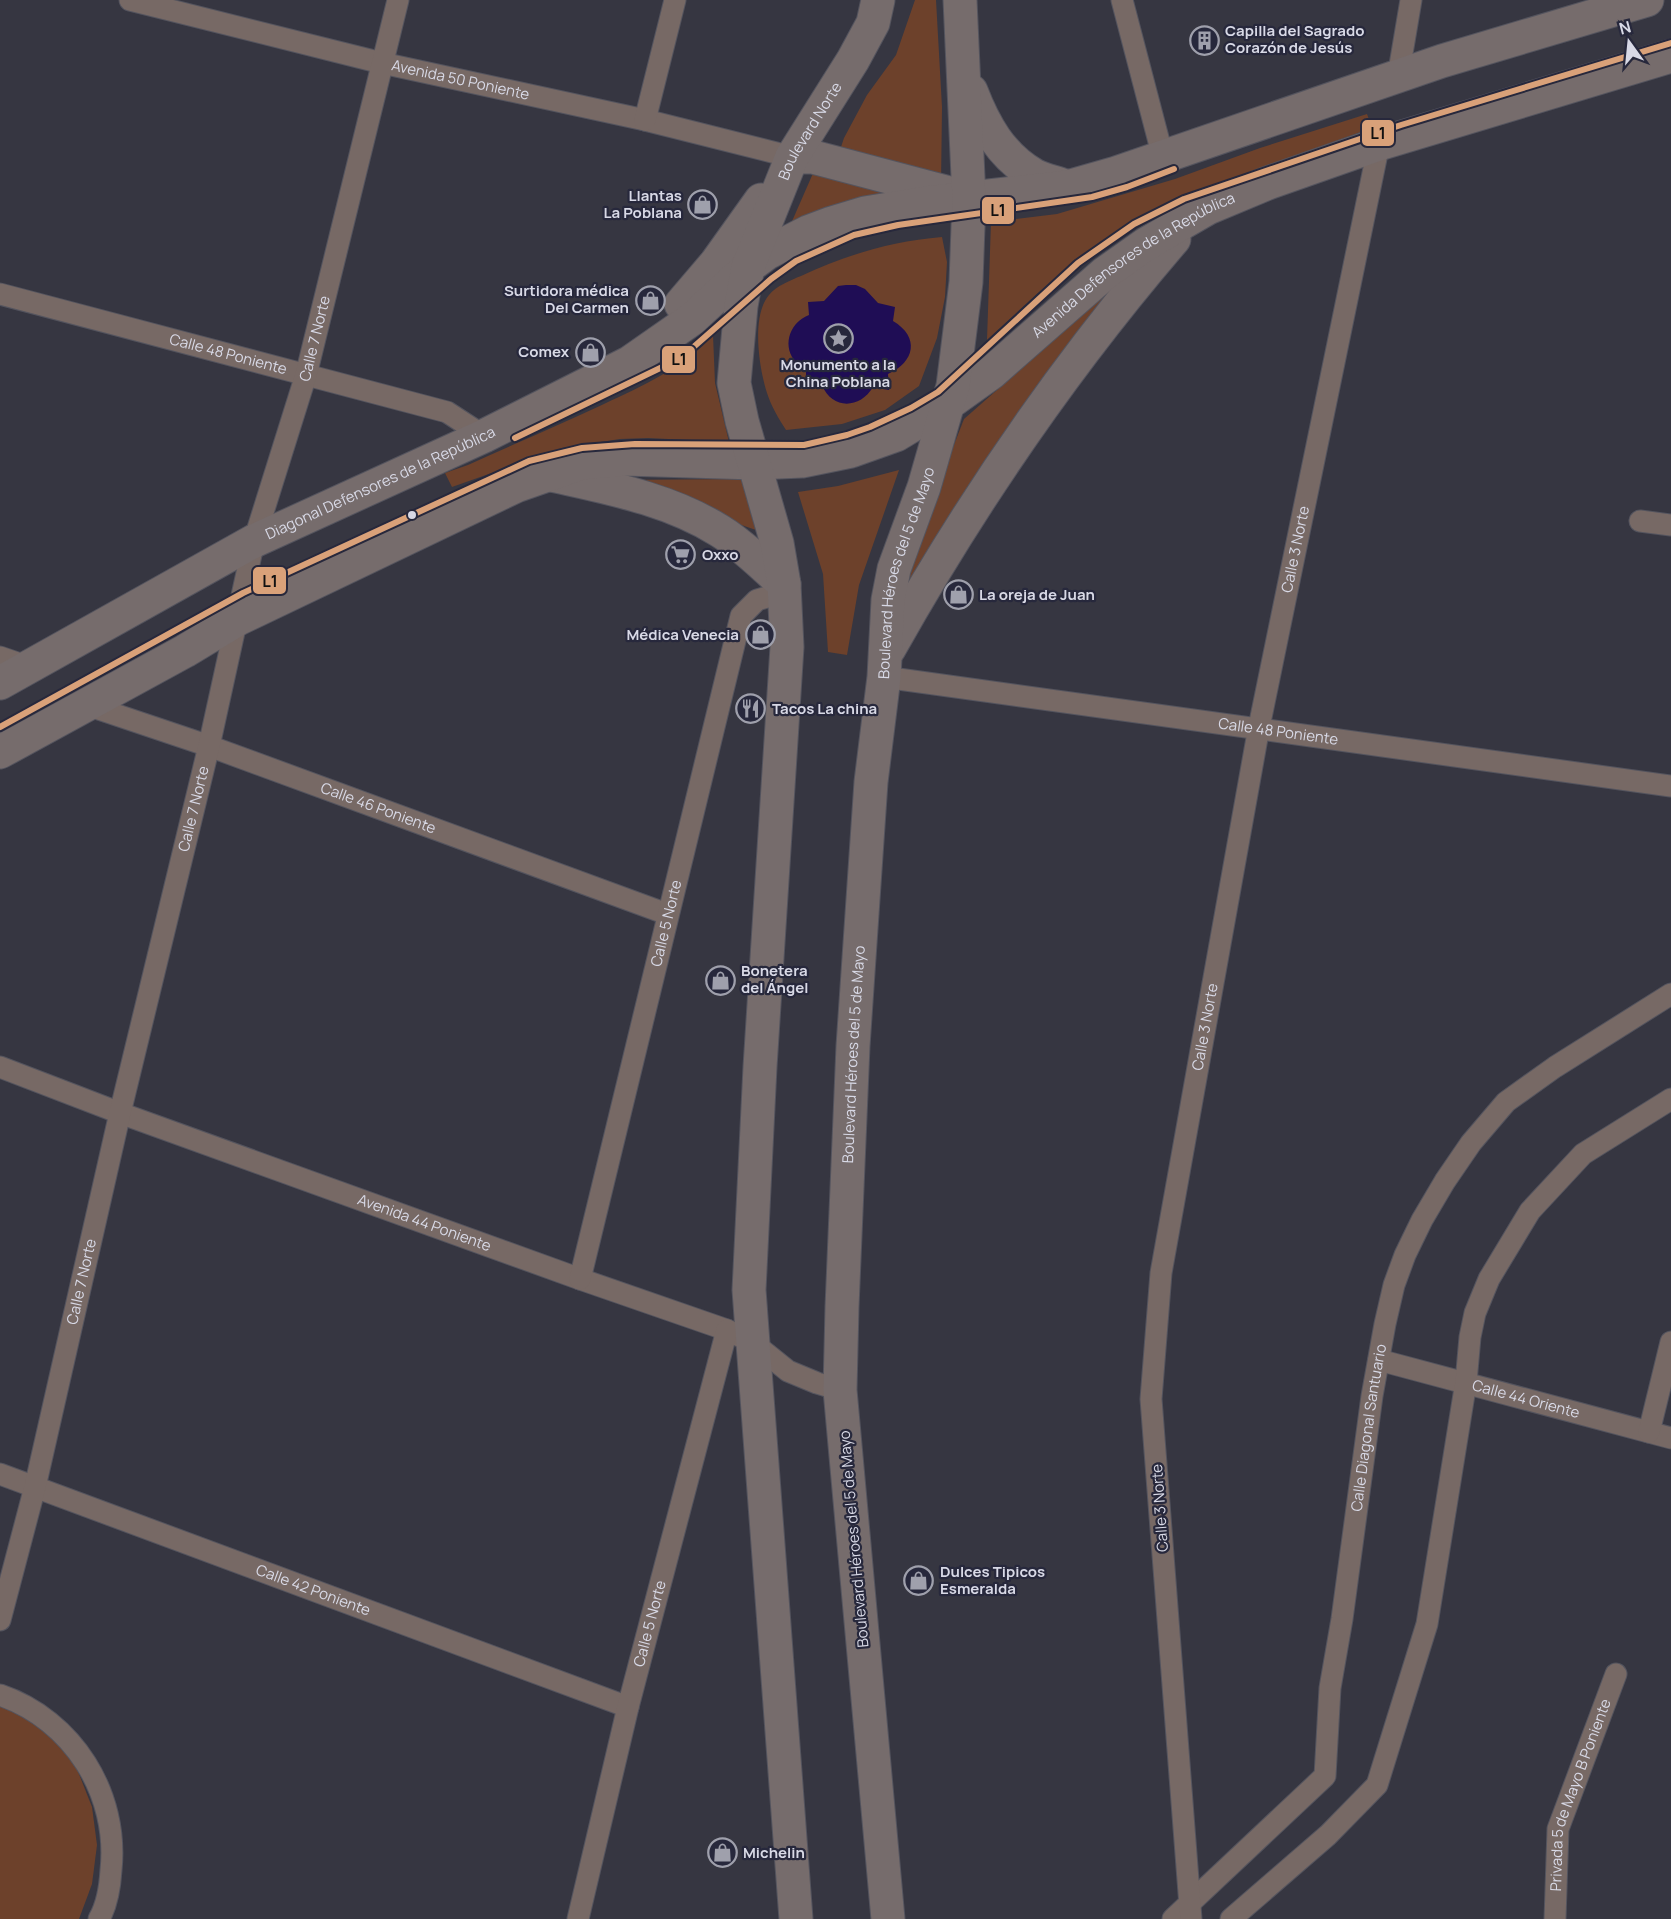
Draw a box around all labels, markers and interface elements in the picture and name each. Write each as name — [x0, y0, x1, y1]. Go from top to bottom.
north arrow — [1599, 12, 1659, 72]
text: N — [1617, 15, 1634, 40]
place label: Capilla del Sagrado Corazón de Jesús — [1225, 20, 1364, 58]
building icon: Capilla del Sagrado Corazón de Jesús — [1188, 24, 1220, 56]
street label: Avenida 50 Poniente — [390, 54, 532, 105]
street label: Boulevard Norte — [773, 78, 847, 183]
line badge: L1 — [1361, 119, 1395, 147]
text: L1 — [1370, 122, 1386, 144]
place label: Llantas La Poblana — [604, 185, 682, 223]
street label: Avenida Defensores de la República — [1027, 187, 1238, 343]
shop icon: Llantas La Poblana — [687, 189, 719, 221]
line badge: L1 — [981, 196, 1015, 225]
text: L1 — [990, 199, 1006, 221]
place label: Surtidora médica Del Carmen — [504, 280, 629, 318]
shop icon: Surtidora médica Del Carmen — [634, 284, 666, 316]
street label: Calle 7 Norte — [294, 293, 335, 384]
place icon: Monumento a la China Poblana — [822, 322, 854, 354]
street label: Calle 48 Poniente — [167, 328, 290, 379]
shop icon: Comex — [574, 336, 606, 368]
place label: Comex — [518, 341, 570, 362]
line badge: L1 — [661, 345, 696, 374]
text: L1 — [671, 348, 687, 370]
place label: Monumento a la China Poblana — [780, 354, 896, 392]
street label: Diagonal Defensores de la República — [262, 421, 499, 544]
street label: Boulevard Héroes del 5 de Mayo — [873, 464, 939, 679]
street label: Calle 3 Norte — [1276, 504, 1314, 595]
unlabelled marker — [406, 509, 418, 521]
supermarket icon: Oxxo — [665, 539, 697, 571]
place label: Oxxo — [702, 544, 739, 565]
line badge: L1 — [252, 566, 287, 595]
text: L1 — [262, 570, 278, 592]
shop icon: La oreja de Juan — [942, 579, 974, 611]
place label: La oreja de Juan — [979, 584, 1095, 605]
shop icon: Médica Venecia — [744, 619, 776, 651]
place label: Médica Venecia — [626, 624, 739, 645]
restaurant icon: Tacos La china — [735, 693, 767, 725]
place label: Tacos La china — [772, 698, 877, 719]
street label: Calle 48 Poniente — [1217, 712, 1340, 750]
street label: Calle 7 Norte — [173, 764, 214, 854]
street label: Calle 46 Poniente — [318, 777, 439, 838]
street label: Calle 5 Norte — [645, 877, 687, 969]
street label: Boulevard Héroes del 5 de Mayo — [837, 945, 870, 1164]
place label: Bonetera del Ángel — [741, 960, 808, 998]
shop icon: Bonetera del Ángel — [704, 964, 736, 996]
street label: Calle 3 Norte — [1187, 981, 1223, 1072]
street label: Avenida 44 Poniente — [355, 1189, 494, 1256]
street label: Calle 7 Norte — [61, 1236, 101, 1327]
street label: Calle Diagonal Santuario — [1346, 1342, 1391, 1513]
street label: Calle 44 Oriente — [1470, 1374, 1582, 1423]
street label: Boulevard Héroes del 5 de Mayo — [834, 1429, 873, 1648]
street label: Calle 3 Norte — [1146, 1463, 1173, 1553]
street label: Calle 42 Poniente — [253, 1559, 374, 1621]
place label: Dulces Tipicos Esmeralda — [940, 1561, 1045, 1599]
shop icon: Dulces Tipicos Esmeralda — [903, 1565, 935, 1597]
street label: Calle 5 Norte — [628, 1578, 671, 1669]
street label: Privada 5 de Mayo B Poniente — [1545, 1695, 1616, 1892]
shop icon: Michelin — [706, 1837, 738, 1869]
place label: Michelin — [743, 1842, 805, 1863]

